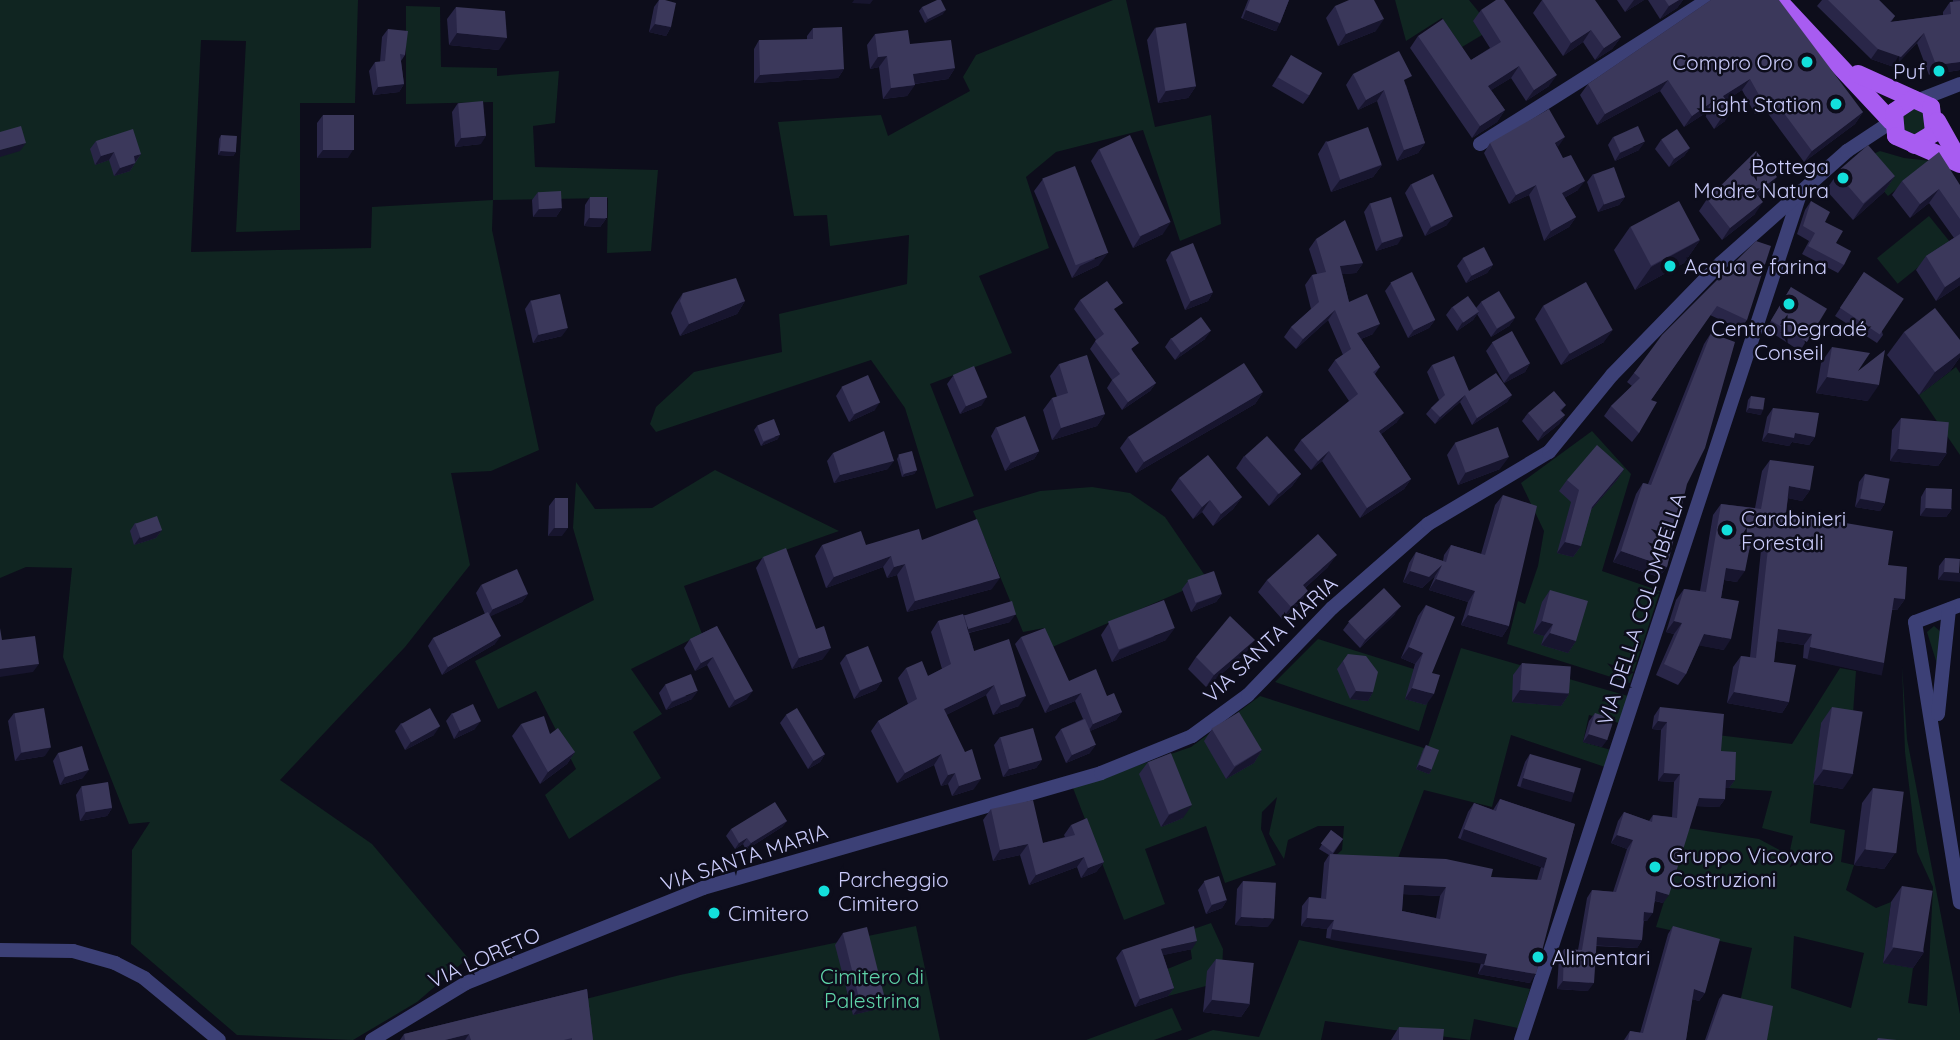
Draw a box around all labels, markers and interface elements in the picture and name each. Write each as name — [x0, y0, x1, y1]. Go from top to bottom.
place label: Compro Oro — [1672, 49, 1793, 75]
marker: Compro Oro — [1799, 54, 1815, 70]
place label: Puf — [1893, 58, 1925, 84]
marker: Puf — [1931, 63, 1947, 79]
place label: Light Station — [1700, 91, 1822, 117]
marker: Light Station — [1828, 96, 1844, 112]
place label: Bottega Madre Natura — [1693, 153, 1829, 203]
marker: Bottega Madre Natura — [1835, 170, 1851, 186]
place label: Acqua e farina — [1684, 253, 1827, 279]
marker: Acqua e farina — [1662, 258, 1678, 274]
marker: Centro Degradé Conseil — [1781, 296, 1797, 312]
place label: Centro Degradé Conseil — [1711, 315, 1867, 365]
street label: VIA DELLA COLOMBELLA — [1591, 490, 1691, 728]
place label: Carabinieri Forestali — [1741, 505, 1846, 555]
marker: Carabinieri Forestali — [1719, 522, 1735, 538]
street label: VIA SANTA MARIA — [1198, 570, 1342, 708]
street label: VIA SANTA MARIA — [657, 818, 831, 896]
place label: Gruppo Vicovaro Costruzioni — [1669, 842, 1834, 892]
marker: Gruppo Vicovaro Costruzioni — [1647, 859, 1663, 875]
place label: Parcheggio Cimitero — [838, 866, 949, 916]
marker: Parcheggio Cimitero — [816, 883, 832, 899]
place label: Cimitero — [728, 900, 809, 926]
marker: Cimitero — [706, 905, 722, 921]
street label: VIA LORETO — [424, 921, 544, 993]
place label: Alimentari — [1552, 944, 1650, 970]
marker: Alimentari — [1530, 949, 1546, 965]
park label: Cimitero di Palestrina — [820, 963, 924, 1013]

